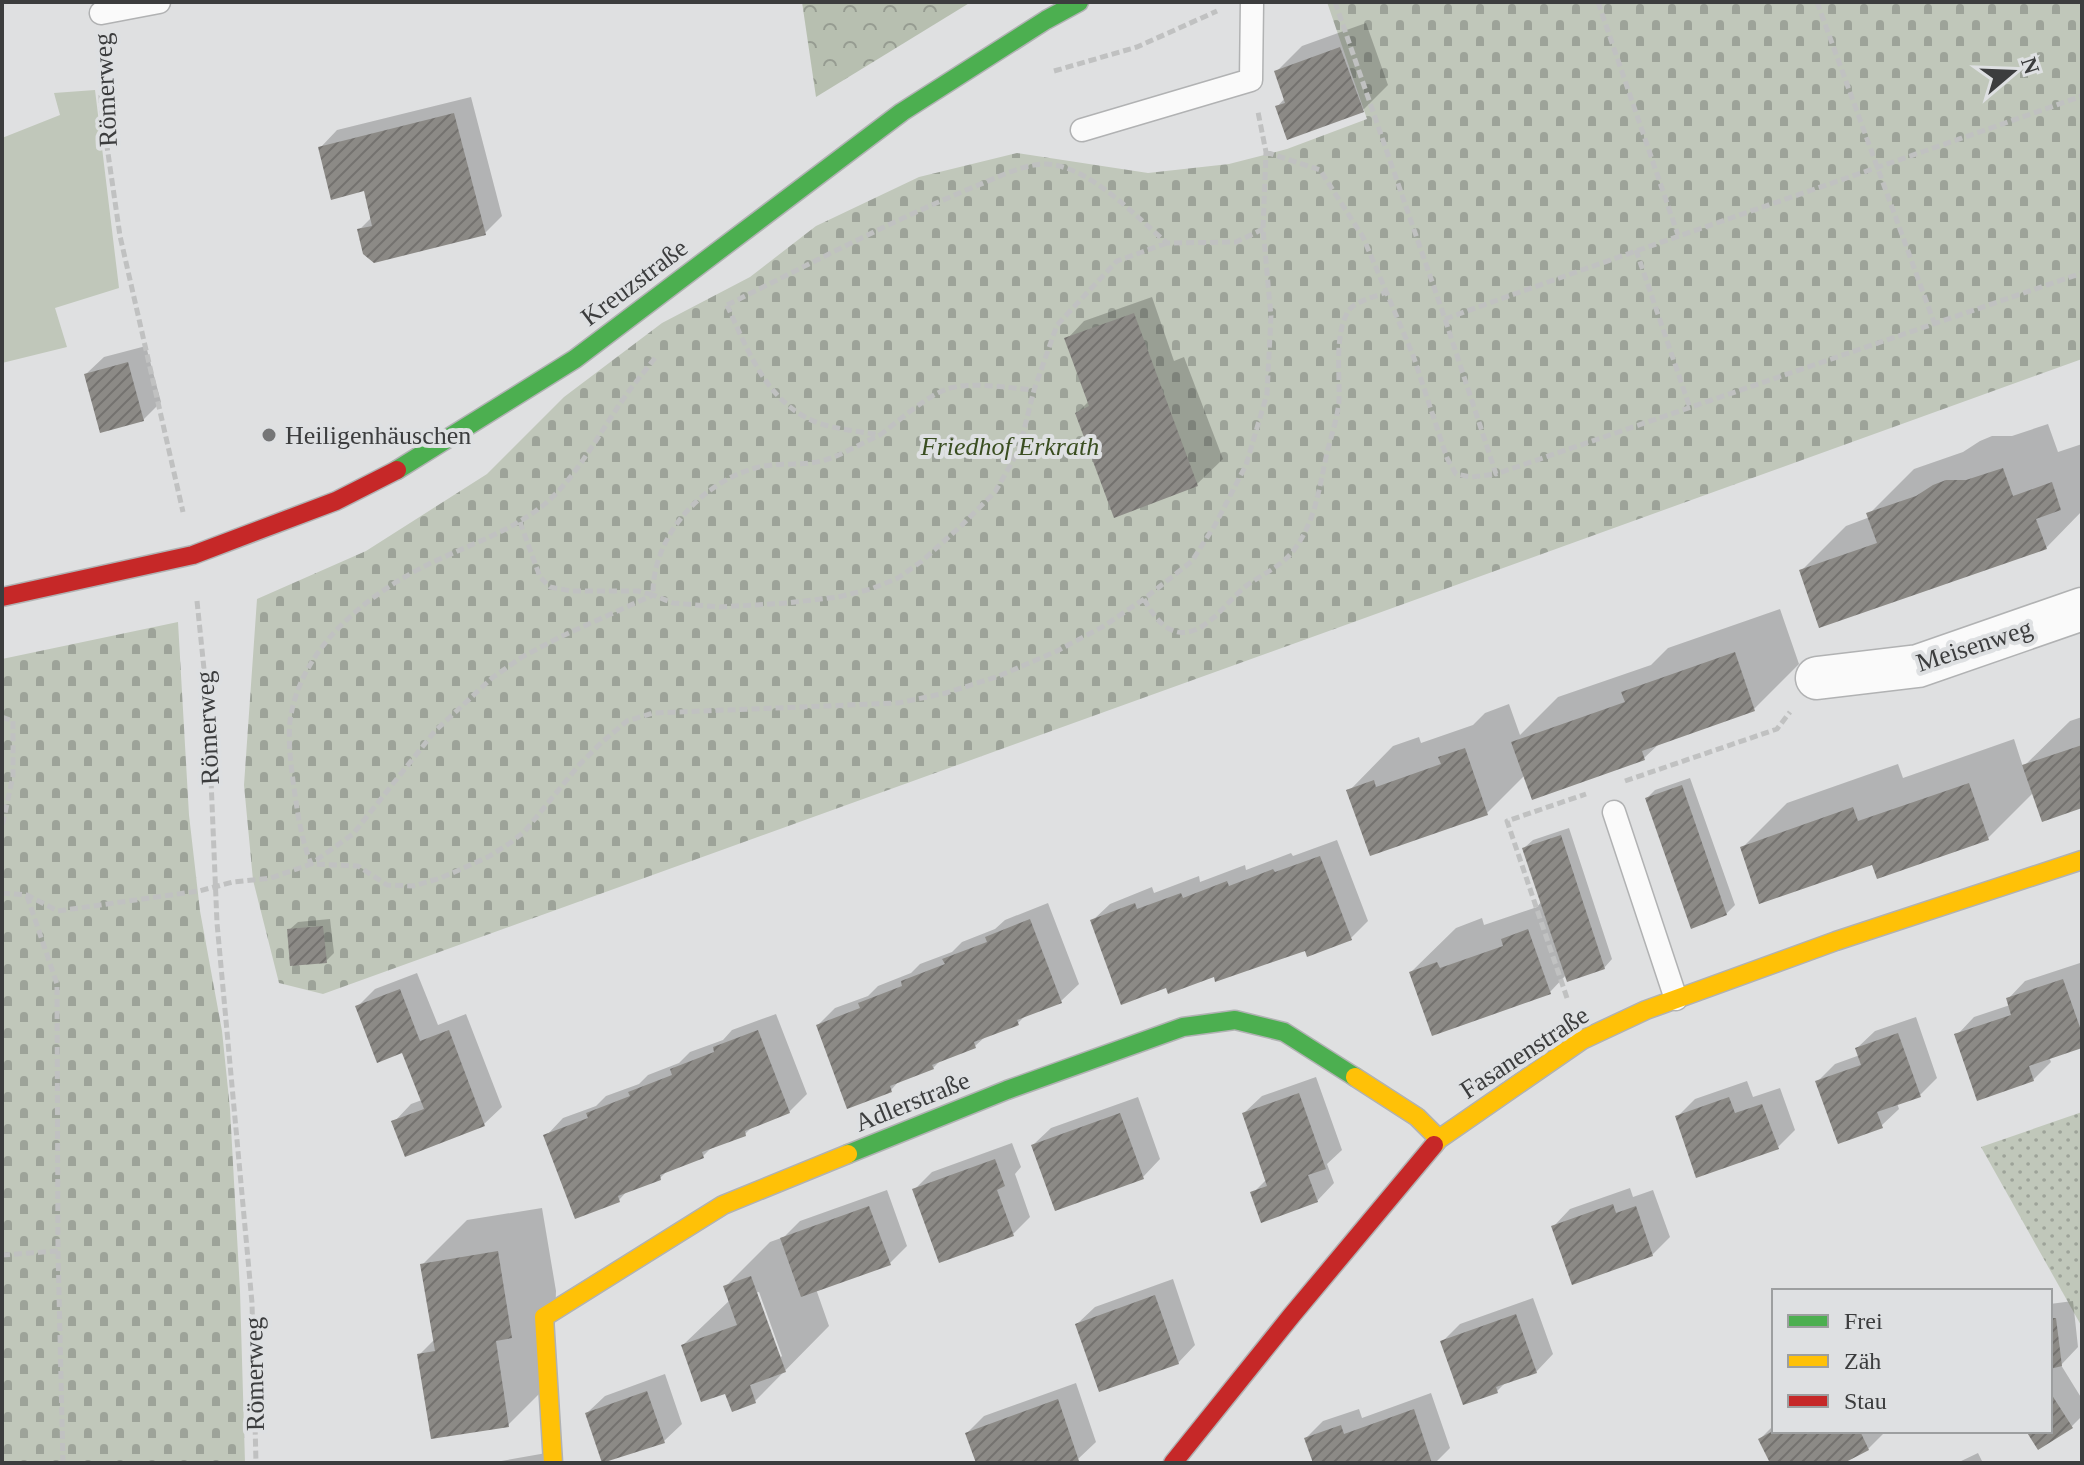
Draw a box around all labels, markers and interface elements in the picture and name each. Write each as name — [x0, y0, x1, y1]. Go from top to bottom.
street label: Römerweg — [88, 32, 123, 148]
north arrow — [1972, 32, 2052, 112]
text: N — [2016, 54, 2045, 77]
street label: Kreuzstraße — [575, 233, 693, 332]
place label: Heiligenhäuschen — [285, 421, 471, 450]
marker: Heiligenhäuschen — [260, 426, 278, 444]
park label: Friedhof Erkrath — [920, 432, 1099, 461]
street label: Meisenweg — [1913, 613, 2036, 678]
street label: Römerweg — [190, 670, 225, 786]
street label: Fasanenstraße — [1455, 1000, 1594, 1105]
street label: Adlerstraße — [851, 1065, 974, 1138]
legend — [1772, 1289, 2052, 1433]
text: Frei — [1844, 1308, 1883, 1334]
street label: Römerweg — [239, 1317, 270, 1431]
text: Zäh — [1844, 1348, 1881, 1374]
text: Stau — [1844, 1388, 1887, 1414]

